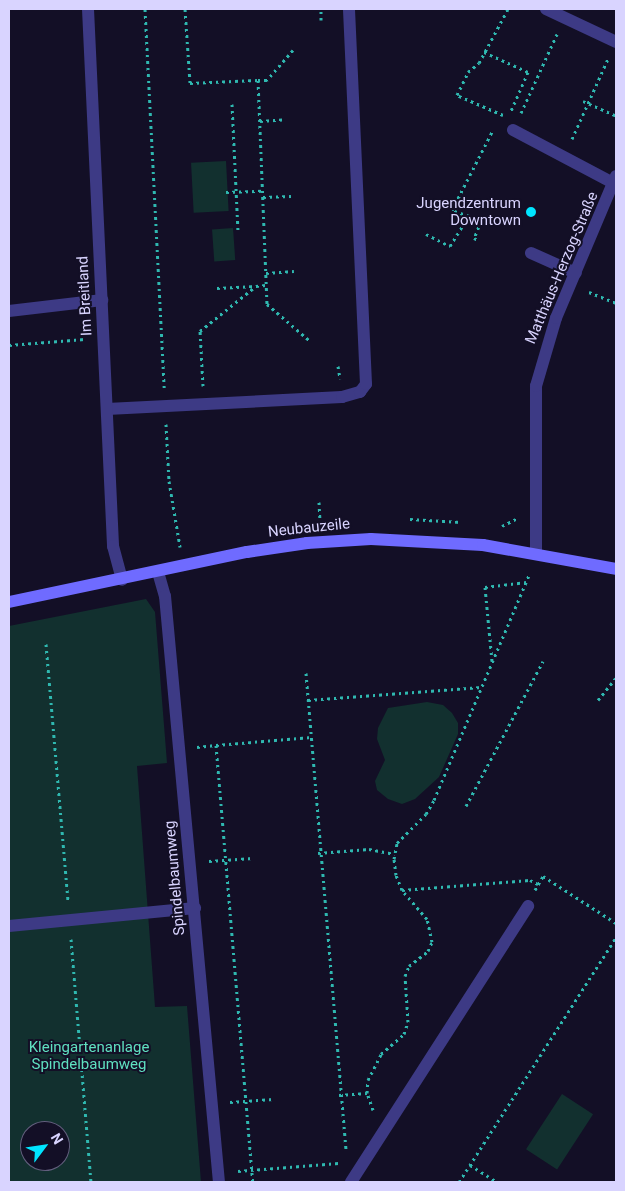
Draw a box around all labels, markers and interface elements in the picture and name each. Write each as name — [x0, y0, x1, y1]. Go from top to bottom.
street label: Matthäus-Herzog-Straße — [522, 189, 602, 347]
place label: Jugendzentrum Downtown — [416, 194, 521, 229]
marker: Jugendzentrum Downtown — [525, 206, 537, 218]
street label: Im Breitland — [74, 255, 96, 337]
street label: Neubauzeile — [267, 515, 351, 541]
street label: Spindelbaumweg — [161, 820, 189, 936]
park label: Kleingartenanlage Spindelbaumweg — [29, 1038, 149, 1073]
north arrow — [20, 1121, 70, 1171]
text: N — [48, 1130, 66, 1147]

